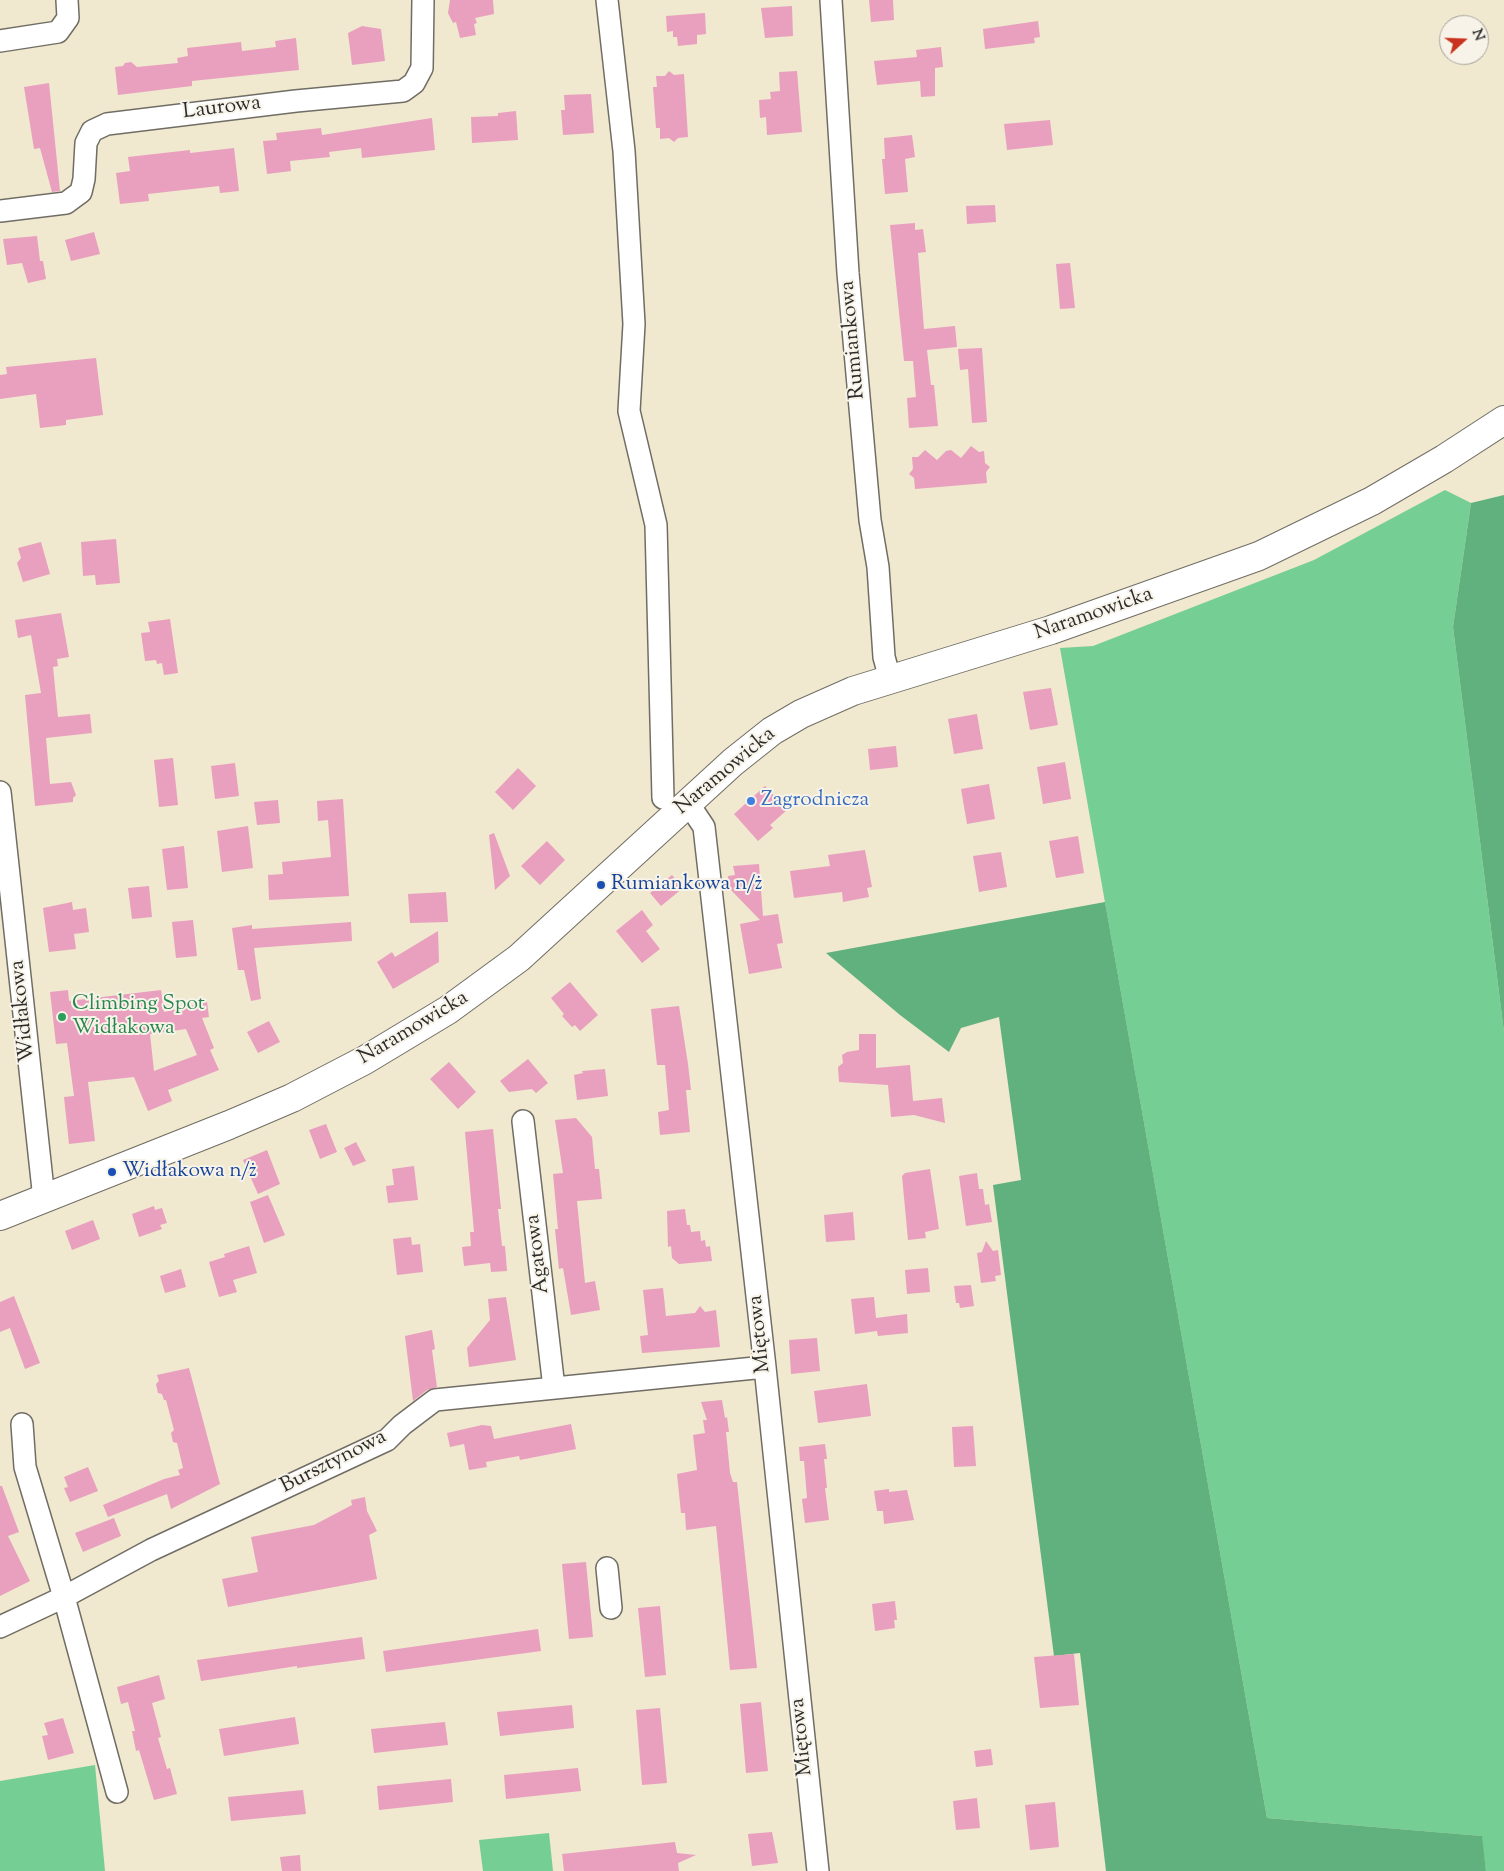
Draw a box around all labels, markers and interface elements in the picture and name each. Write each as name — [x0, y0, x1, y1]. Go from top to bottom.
north arrow — [1439, 15, 1489, 65]
text: N — [1466, 27, 1488, 44]
street label: Laurowa — [182, 92, 262, 126]
street label: Rumiankowa — [836, 279, 872, 401]
street label: Naramowicka — [1031, 583, 1157, 647]
street label: Naramowicka — [671, 723, 781, 821]
place label: Zagrodnicza — [761, 788, 869, 814]
marker: Zagrodnicza — [745, 795, 757, 807]
place label: Rumiankowa n/ż — [611, 872, 762, 898]
marker: Rumiankowa n/ż — [595, 879, 607, 891]
street label: Widłakowa — [6, 959, 42, 1063]
street label: Naramowicka — [354, 986, 474, 1072]
place label: Climbing Spot Widłakowa — [72, 992, 205, 1042]
marker: Climbing Spot Widłakowa — [56, 1011, 68, 1023]
place label: Widłakowa n/ż — [122, 1159, 257, 1185]
marker: Widłakowa n/ż — [106, 1166, 118, 1178]
street label: Agatowa — [522, 1213, 556, 1295]
street label: Miętowa — [744, 1294, 778, 1374]
street label: Bursztynowa — [277, 1426, 391, 1500]
street label: Miętowa — [786, 1697, 820, 1777]

